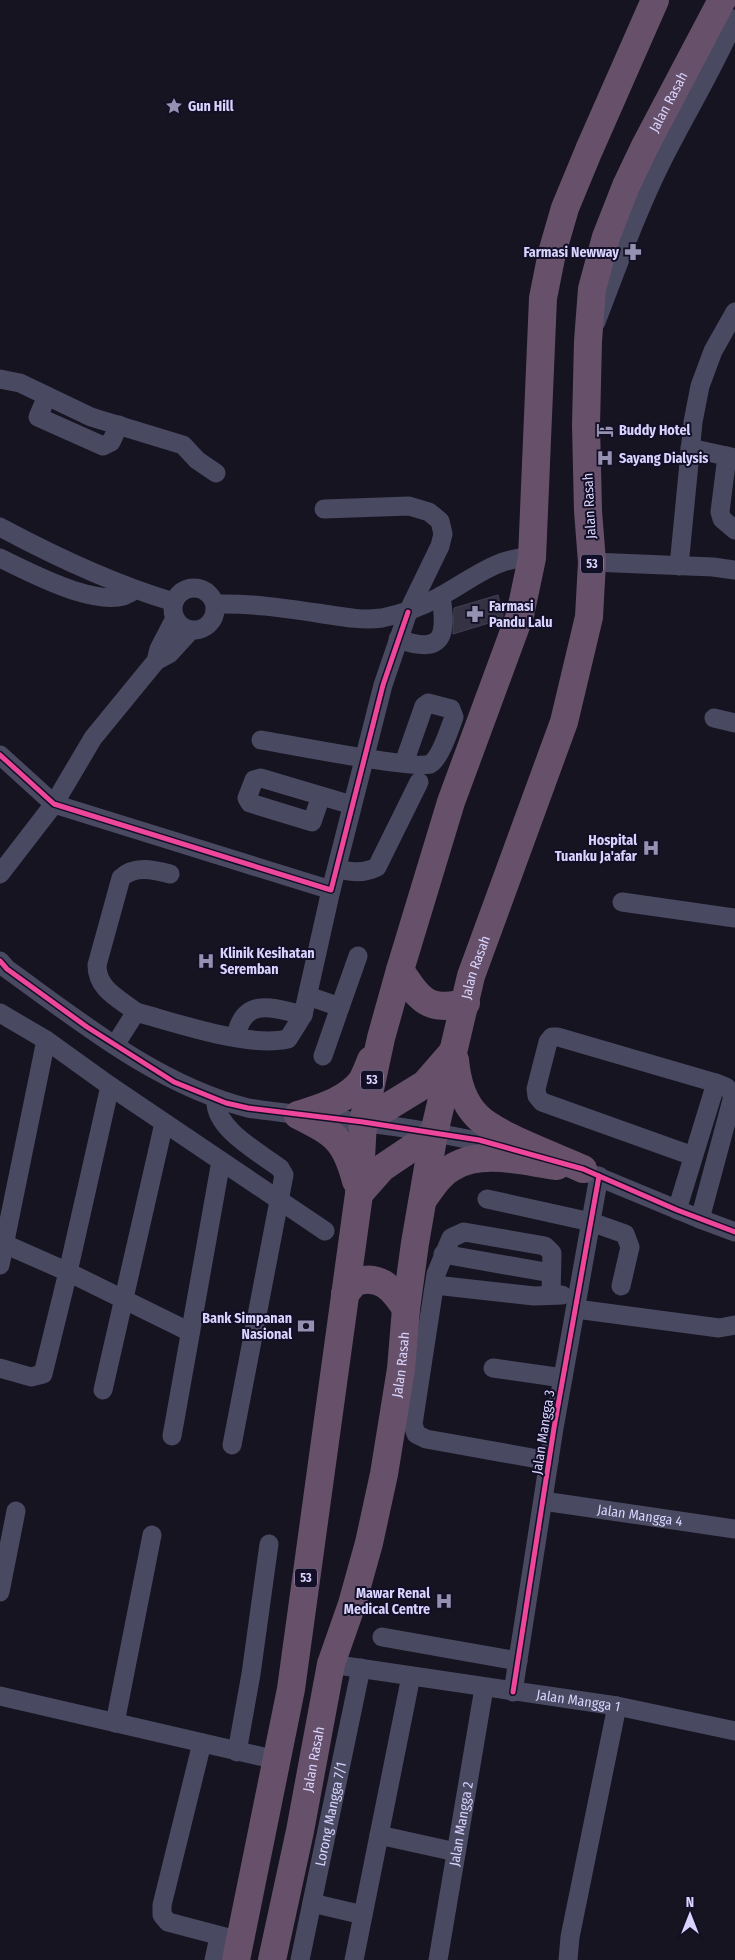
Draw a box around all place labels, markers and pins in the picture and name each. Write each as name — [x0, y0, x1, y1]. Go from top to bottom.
place icon: Gun Hill — [164, 96, 184, 116]
place label: Gun Hill — [188, 98, 234, 115]
pharmacy icon: Farmasi Newway — [623, 242, 643, 262]
place label: Farmasi Newway — [523, 244, 619, 261]
hotel icon: Buddy Hotel — [595, 420, 615, 440]
place label: Buddy Hotel — [619, 422, 691, 439]
hospital icon: Sayang Dialysis — [595, 448, 615, 468]
place label: Sayang Dialysis — [619, 450, 708, 467]
place label: Farmasi Pandu Lalu — [489, 598, 552, 631]
pharmacy icon: Farmasi Pandu Lalu — [465, 604, 485, 624]
place label: Hospital Tuanku Ja'afar — [555, 832, 638, 865]
hospital icon: Hospital Tuanku Ja'afar — [641, 838, 661, 858]
place label: Klinik Kesihatan Seremban — [220, 945, 315, 978]
hospital icon: Klinik Kesihatan Seremban — [196, 951, 216, 971]
place label: Bank Simpanan Nasional — [202, 1310, 292, 1343]
bank icon: Bank Simpanan Nasional — [296, 1316, 316, 1336]
place label: Mawar Renal Medical Centre — [344, 1585, 430, 1618]
hospital icon: Mawar Renal Medical Centre — [434, 1591, 454, 1611]

